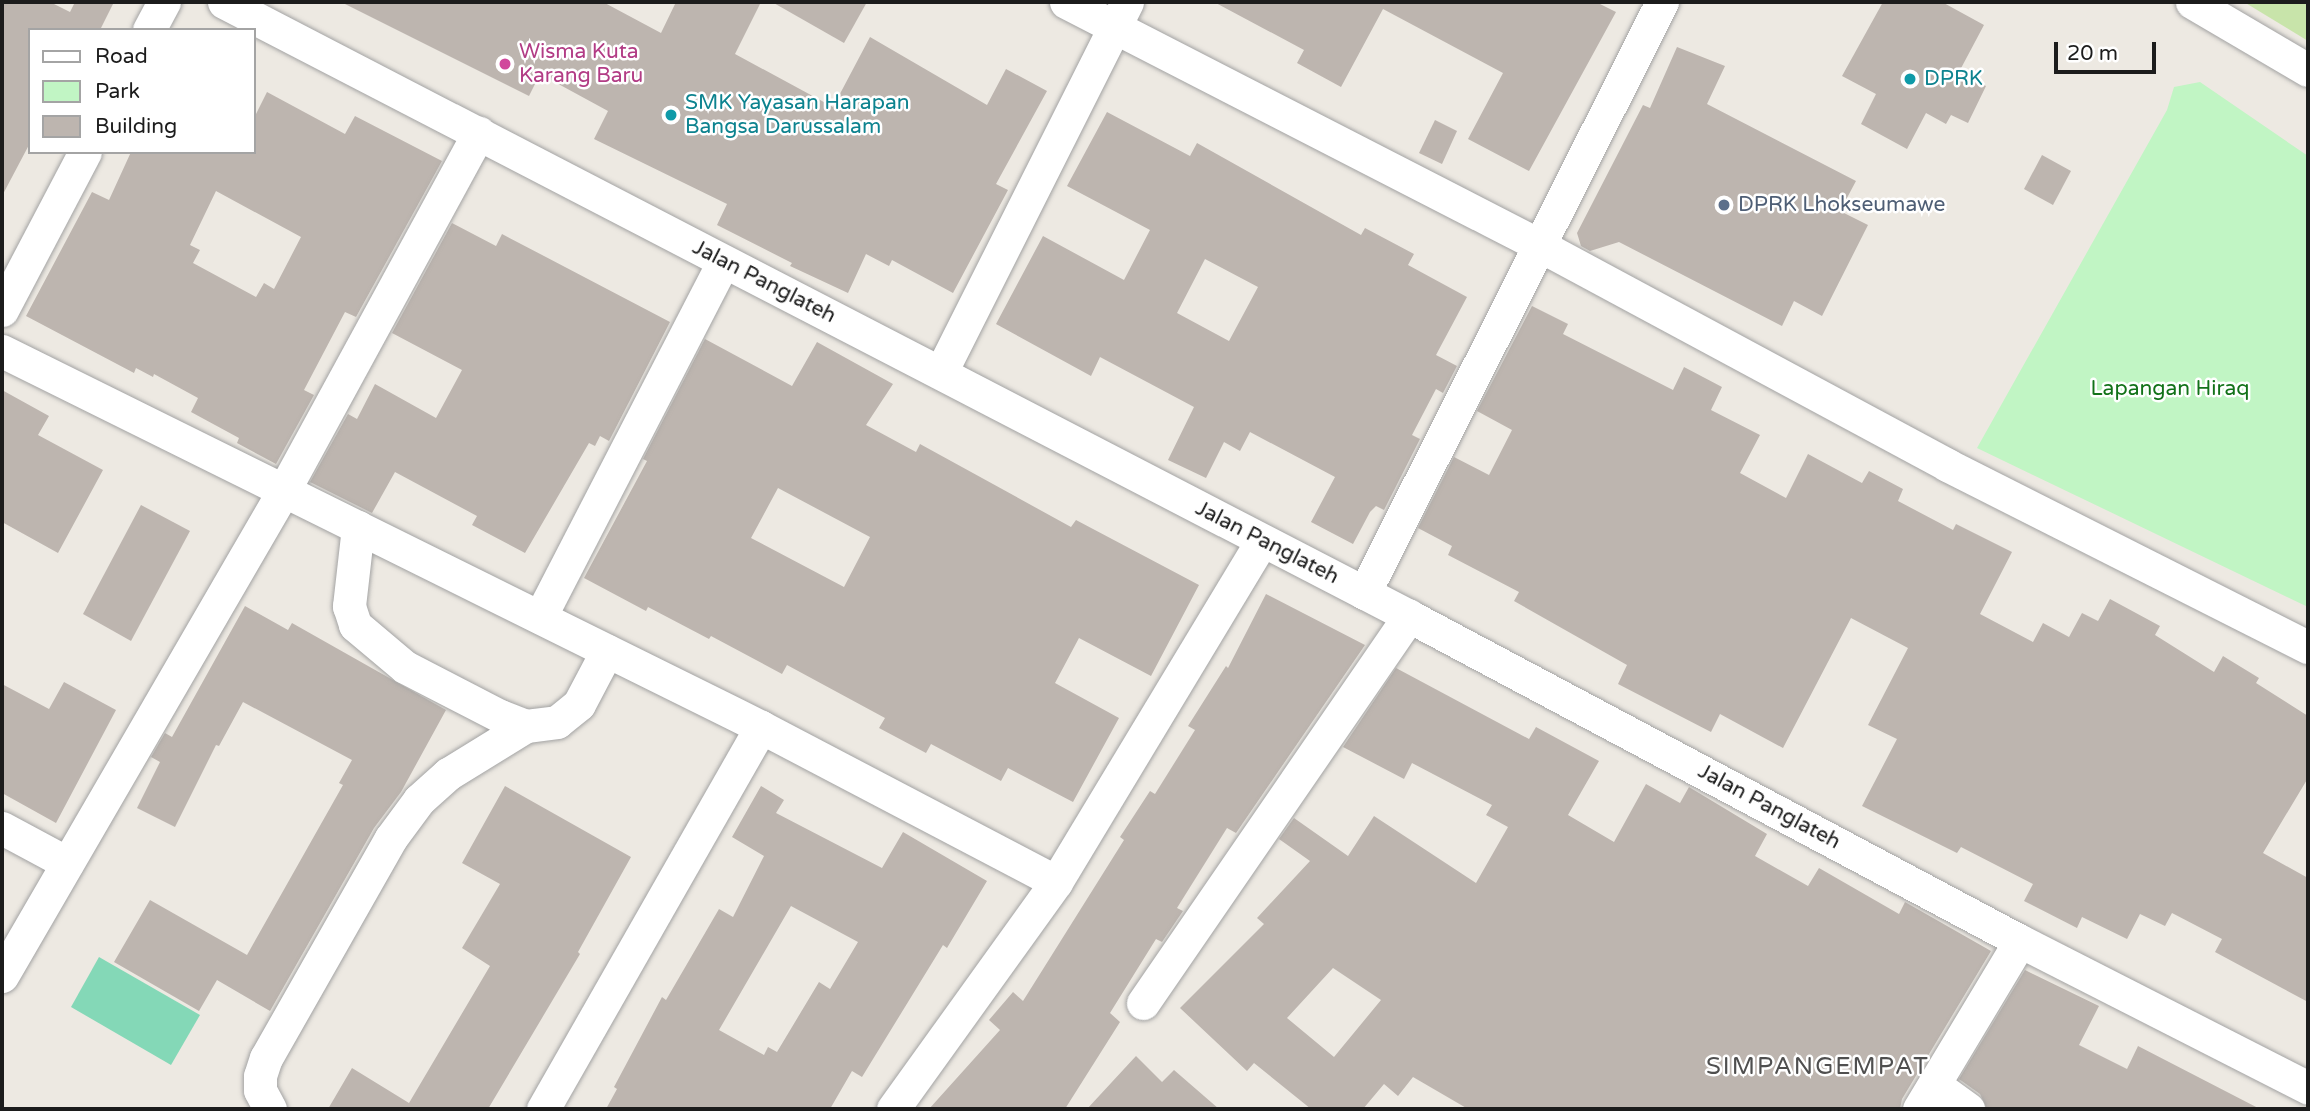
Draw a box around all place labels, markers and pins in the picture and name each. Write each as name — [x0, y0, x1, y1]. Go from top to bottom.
place label: Wisma Kuta Karang Baru — [519, 39, 643, 89]
marker: Wisma Kuta Karang Baru — [497, 56, 513, 72]
place label: DPRK — [1924, 66, 1983, 92]
marker: DPRK — [1902, 71, 1918, 87]
place label: SMK Yayasan Harapan Bangsa Darussalam — [685, 90, 910, 140]
marker: SMK Yayasan Harapan Bangsa Darussalam — [663, 107, 679, 123]
place label: DPRK Lhokseumawe — [1738, 192, 1945, 218]
marker: DPRK Lhokseumawe — [1716, 197, 1732, 213]

